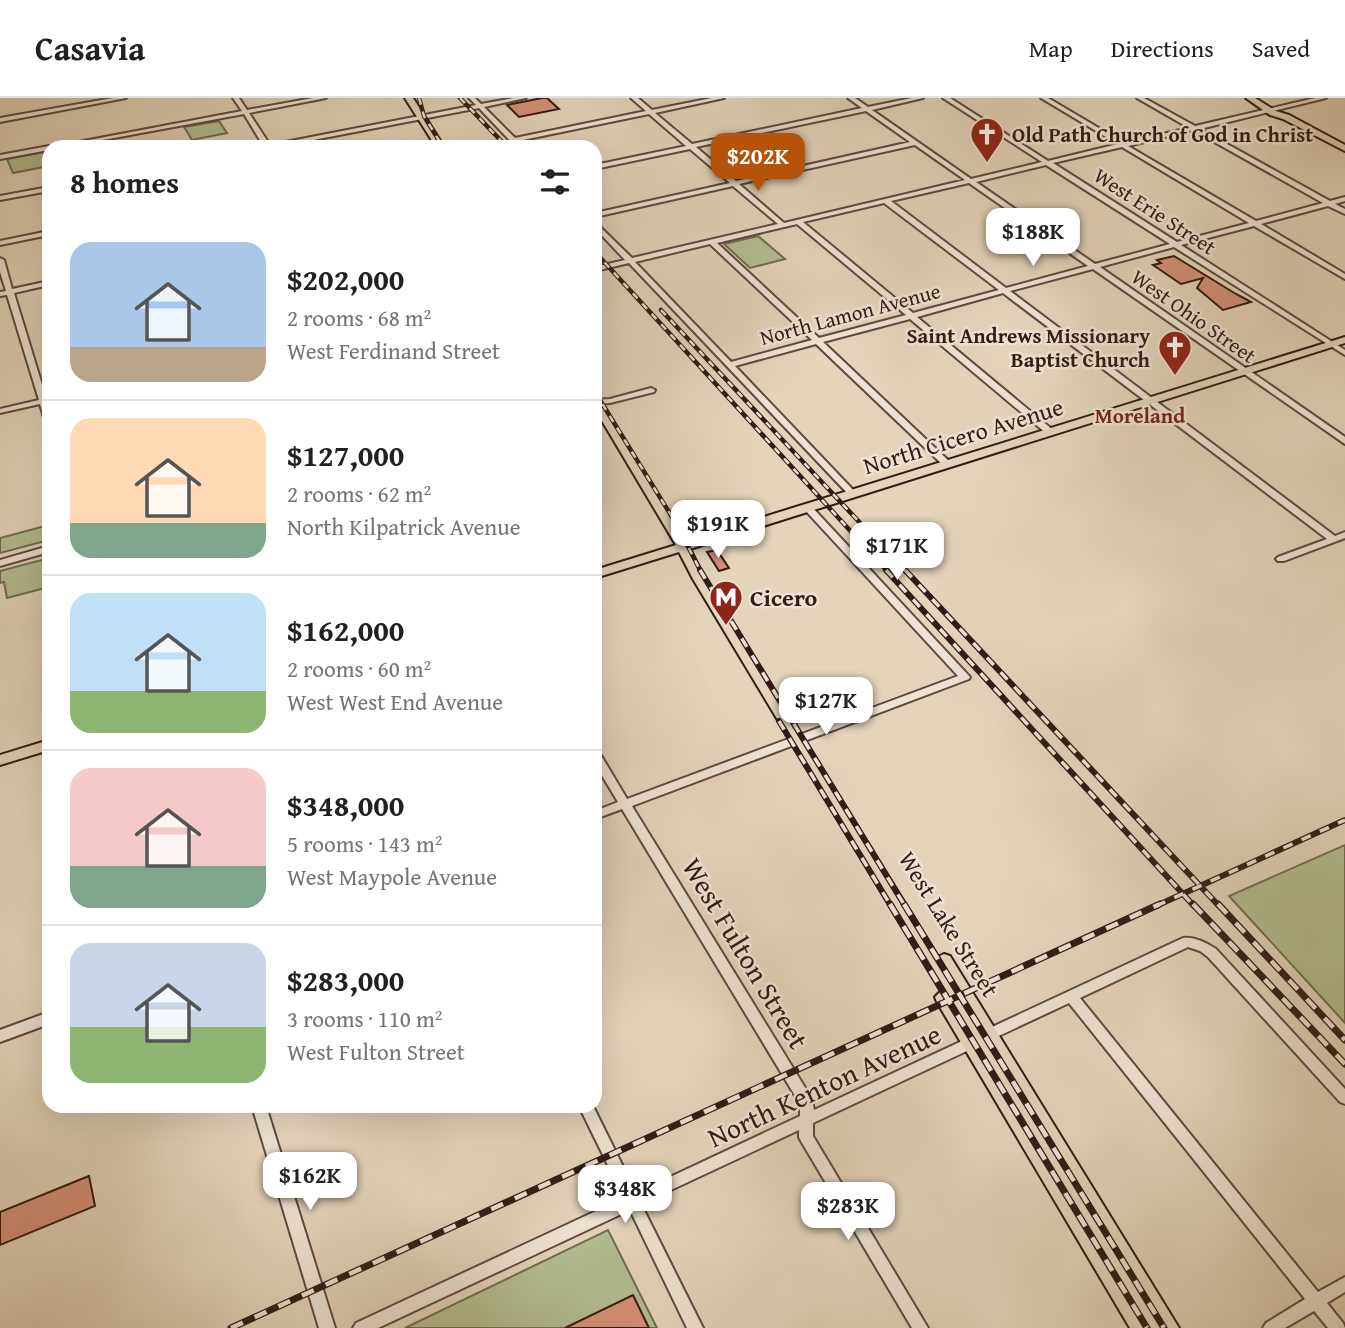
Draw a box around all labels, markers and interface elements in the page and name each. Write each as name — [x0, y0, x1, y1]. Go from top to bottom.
text: Casavia — [35, 24, 145, 72]
text: Map — [1029, 31, 1073, 66]
text: Directions — [1111, 31, 1214, 66]
text: Saved — [1252, 31, 1310, 66]
church icon: Old Path Church of God in Christ — [968, 115, 1006, 164]
place label: Old Path Church of God in Christ — [1012, 119, 1313, 150]
pin: $202K — [709, 134, 807, 193]
text: $202K — [727, 139, 789, 172]
text: 8 homes — [70, 160, 179, 204]
street label: West Erie Street — [1088, 160, 1223, 262]
icon: filters — [536, 163, 574, 201]
pin: $188K — [984, 208, 1082, 268]
text: $188K — [1002, 214, 1064, 247]
text: $202,000 — [287, 257, 404, 301]
street label: West Ohio Street — [1125, 261, 1263, 371]
icon: home — [126, 270, 210, 354]
street label: North Lamon Avenue — [756, 275, 944, 353]
text: 2 rooms · 68 m² — [287, 301, 431, 334]
place label: Saint Andrews Missionary Baptist Church — [907, 320, 1151, 375]
church icon: Saint Andrews Missionary Baptist Church — [1156, 328, 1194, 377]
text: West Ferdinand Street — [287, 334, 500, 367]
street label: North Cicero Avenue — [859, 389, 1067, 483]
district label: Moreland — [1095, 400, 1185, 431]
text: $127,000 — [287, 433, 404, 477]
icon: home — [126, 446, 210, 530]
text: 2 rooms · 62 m² — [287, 477, 431, 510]
pin: $191K — [669, 500, 767, 560]
text: $191K — [687, 506, 749, 539]
text: North Kilpatrick Avenue — [287, 510, 520, 543]
pin: $171K — [848, 522, 946, 582]
text: $171K — [866, 528, 928, 561]
metro station icon: Cicero — [707, 578, 745, 627]
place label: Cicero — [750, 580, 818, 615]
text: $162,000 — [287, 608, 404, 652]
icon: home — [126, 621, 210, 705]
text: 2 rooms · 60 m² — [287, 652, 431, 685]
pin: $127K — [777, 678, 875, 737]
text: $127K — [795, 683, 857, 716]
text: West West End Avenue — [287, 685, 503, 718]
text: $348,000 — [287, 783, 404, 827]
icon: home — [126, 796, 210, 880]
text: 5 rooms · 143 m² — [287, 827, 442, 860]
street label: West Lake Street — [890, 844, 1008, 1004]
street label: West Fulton Street — [673, 850, 819, 1056]
text: West Maypole Avenue — [287, 860, 497, 893]
text: $283,000 — [287, 958, 404, 1002]
icon: home — [126, 971, 210, 1055]
text: 3 rooms · 110 m² — [287, 1002, 442, 1035]
street label: North Kenton Avenue — [700, 1013, 948, 1157]
text: West Fulton Street — [287, 1035, 465, 1068]
pin: $162K — [261, 1152, 359, 1212]
text: $162K — [279, 1158, 341, 1191]
pin: $348K — [576, 1166, 674, 1225]
text: $348K — [594, 1171, 656, 1204]
pin: $283K — [799, 1182, 897, 1242]
text: $283K — [817, 1188, 879, 1221]

